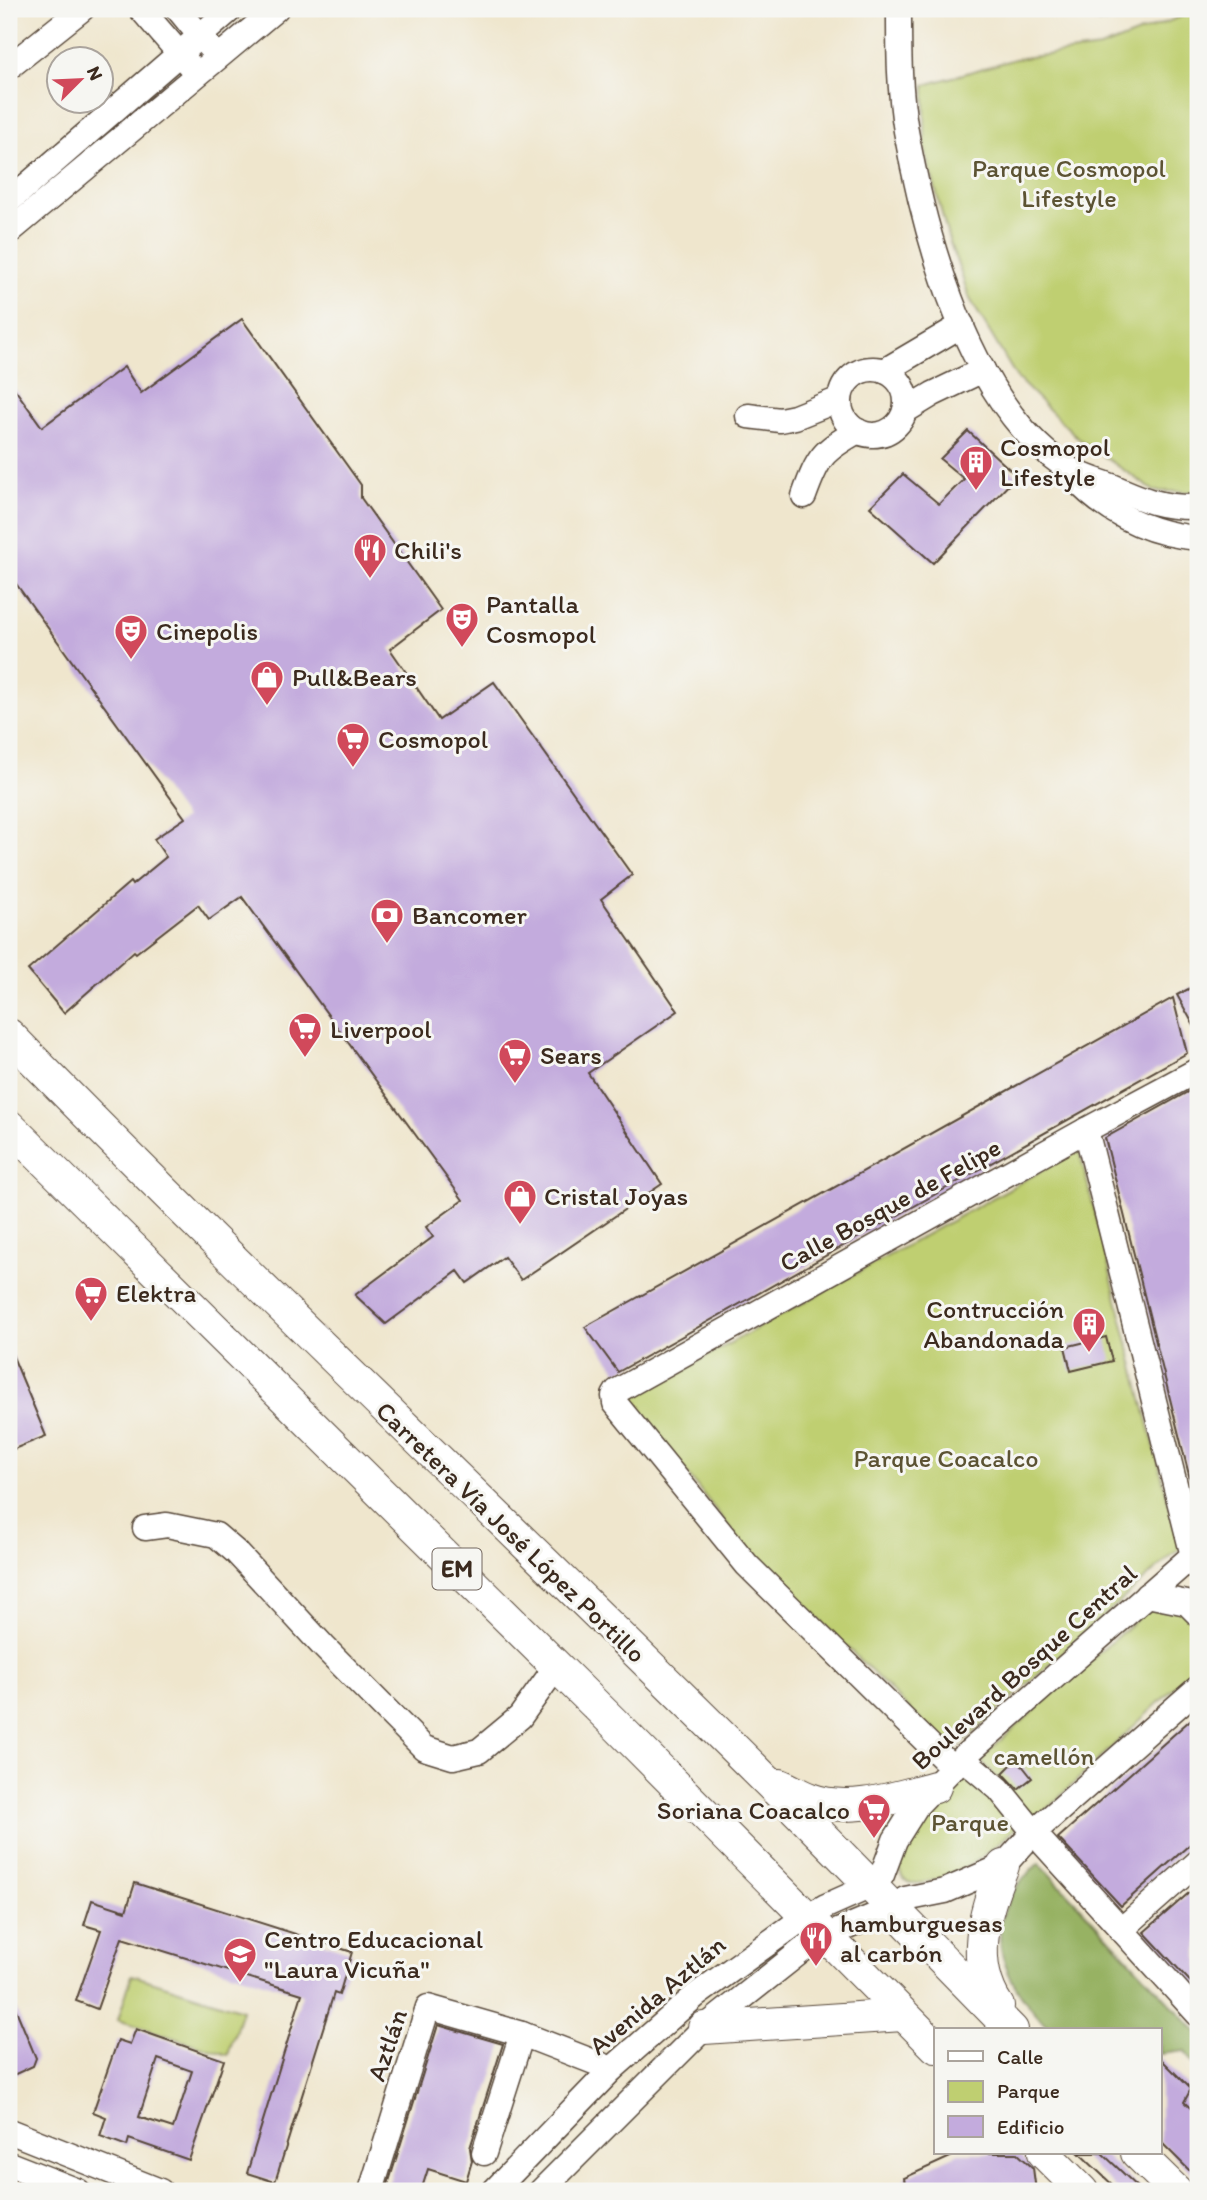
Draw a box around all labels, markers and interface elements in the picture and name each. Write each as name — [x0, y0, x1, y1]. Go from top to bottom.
north arrow — [46, 46, 116, 116]
text: N — [82, 63, 108, 84]
park label: Parque Cosmopol Lifestyle — [972, 152, 1166, 214]
place label: Cosmopol Lifestyle — [1000, 431, 1110, 493]
building icon: Cosmopol Lifestyle — [957, 443, 995, 492]
restaurant icon: Chili's — [351, 531, 389, 580]
place label: Chili's — [394, 534, 462, 566]
place label: Pantalla Cosmopol — [486, 588, 596, 650]
theatre icon: Pantalla Cosmopol — [443, 600, 481, 649]
theatre icon: Cinepolis — [112, 612, 150, 661]
place label: Cinepolis — [156, 615, 258, 647]
shop icon: Pull&Bears — [248, 658, 286, 707]
place label: Pull&Bears — [292, 661, 417, 693]
supermarket icon: Cosmopol — [334, 720, 372, 769]
place label: Cosmopol — [378, 723, 488, 755]
bank icon: Bancomer — [368, 896, 406, 945]
place label: Bancomer — [412, 899, 527, 931]
supermarket icon: Liverpool — [286, 1010, 324, 1059]
place label: Liverpool — [330, 1013, 432, 1045]
supermarket icon: Sears — [496, 1036, 534, 1085]
place label: Sears — [540, 1039, 602, 1071]
street label: Calle Bosque de Felipe — [774, 1131, 1006, 1279]
shop icon: Cristal Joyas — [501, 1177, 539, 1226]
place label: Cristal Joyas — [544, 1180, 688, 1212]
supermarket icon: Elektra — [72, 1274, 110, 1323]
place label: Elektra — [116, 1277, 196, 1309]
place label: Contrucción Abandonada — [923, 1293, 1064, 1355]
building icon: Contrucción Abandonada — [1070, 1305, 1108, 1354]
street label: Carretera Vía José López Portillo — [369, 1395, 653, 1669]
park label: Parque Coacalco — [853, 1442, 1039, 1474]
road number: EM — [433, 1548, 482, 1590]
street label: Boulevard Bosque Central — [905, 1557, 1143, 1777]
park label: camellón — [994, 1740, 1095, 1772]
supermarket icon: Soriana Coacalco — [855, 1791, 893, 1840]
place label: Soriana Coacalco — [657, 1794, 850, 1826]
park label: Parque — [931, 1806, 1009, 1838]
place label: hamburguesas al carbón — [840, 1907, 1003, 1969]
restaurant icon: hamburguesas al carbón — [797, 1919, 835, 1968]
place label: Centro Educacional "Laura Vicuña" — [264, 1923, 483, 1985]
street label: Avenida Aztlán — [582, 1928, 732, 2061]
school or university icon: Centro Educacional "Laura Vicuña" — [221, 1935, 259, 1984]
street label: Aztlán — [360, 2005, 414, 2085]
legend — [934, 2028, 1162, 2154]
text: Calle — [997, 2044, 1043, 2069]
text: Parque — [997, 2078, 1060, 2103]
text: Edificio — [997, 2114, 1065, 2139]

